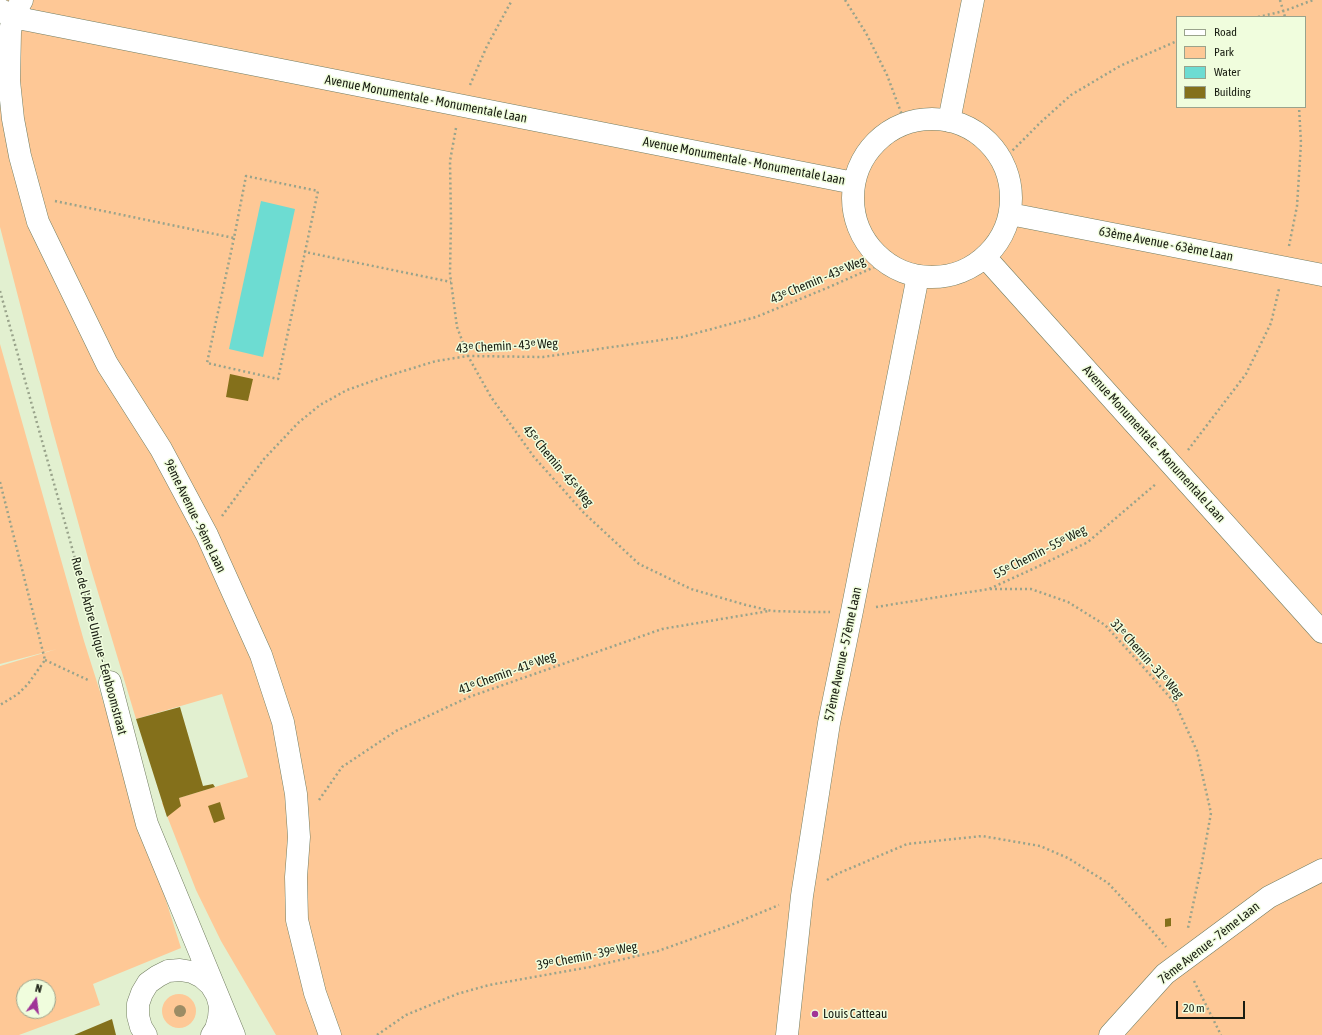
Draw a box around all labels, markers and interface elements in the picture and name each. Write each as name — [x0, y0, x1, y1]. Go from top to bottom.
legend — [1176, 16, 1306, 108]
text: Road — [1214, 25, 1237, 39]
text: Park — [1214, 45, 1234, 59]
text: Water — [1214, 65, 1240, 79]
street label: Avenue Monumentale - Monumentale Laan — [324, 72, 528, 126]
text: Building — [1214, 85, 1251, 99]
street label: Avenue Monumentale - Monumentale Laan — [642, 134, 846, 188]
street label: 63ème Avenue - 63ème Laan — [1097, 223, 1235, 265]
street label: 43ᵉ Chemin - 43ᵉ Weg — [768, 253, 868, 307]
street label: 43ᵉ Chemin - 43ᵉ Weg — [456, 336, 558, 356]
street label: Avenue Monumentale - Monumentale Laan — [1079, 362, 1229, 526]
street label: 45ᵉ Chemin - 45ᵉ Weg — [519, 422, 597, 510]
street label: 9ème Avenue - 9ème Laan — [161, 457, 229, 575]
street label: 55ᵉ Chemin - 55ᵉ Weg — [991, 522, 1089, 582]
street label: Rue de l'Arbre Unique - Eenboomstraat — [68, 556, 130, 736]
street label: 57ème Avenue - 57ème Laan — [821, 586, 865, 722]
street label: 31ᵉ Chemin - 31ᵉ Weg — [1107, 616, 1187, 702]
street label: 41ᵉ Chemin - 41ᵉ Weg — [457, 648, 557, 698]
street label: 7ème Avenue - 7ème Laan — [1155, 899, 1263, 987]
street label: 39ᵉ Chemin - 39ᵉ Weg — [536, 939, 638, 973]
north arrow — [16, 979, 56, 1019]
text: N — [34, 982, 43, 995]
scale bar — [1178, 993, 1247, 1019]
text: 20 m — [1183, 1001, 1205, 1015]
place label: Louis Catteau — [823, 1006, 887, 1022]
marker: Louis Catteau — [810, 1009, 820, 1019]

